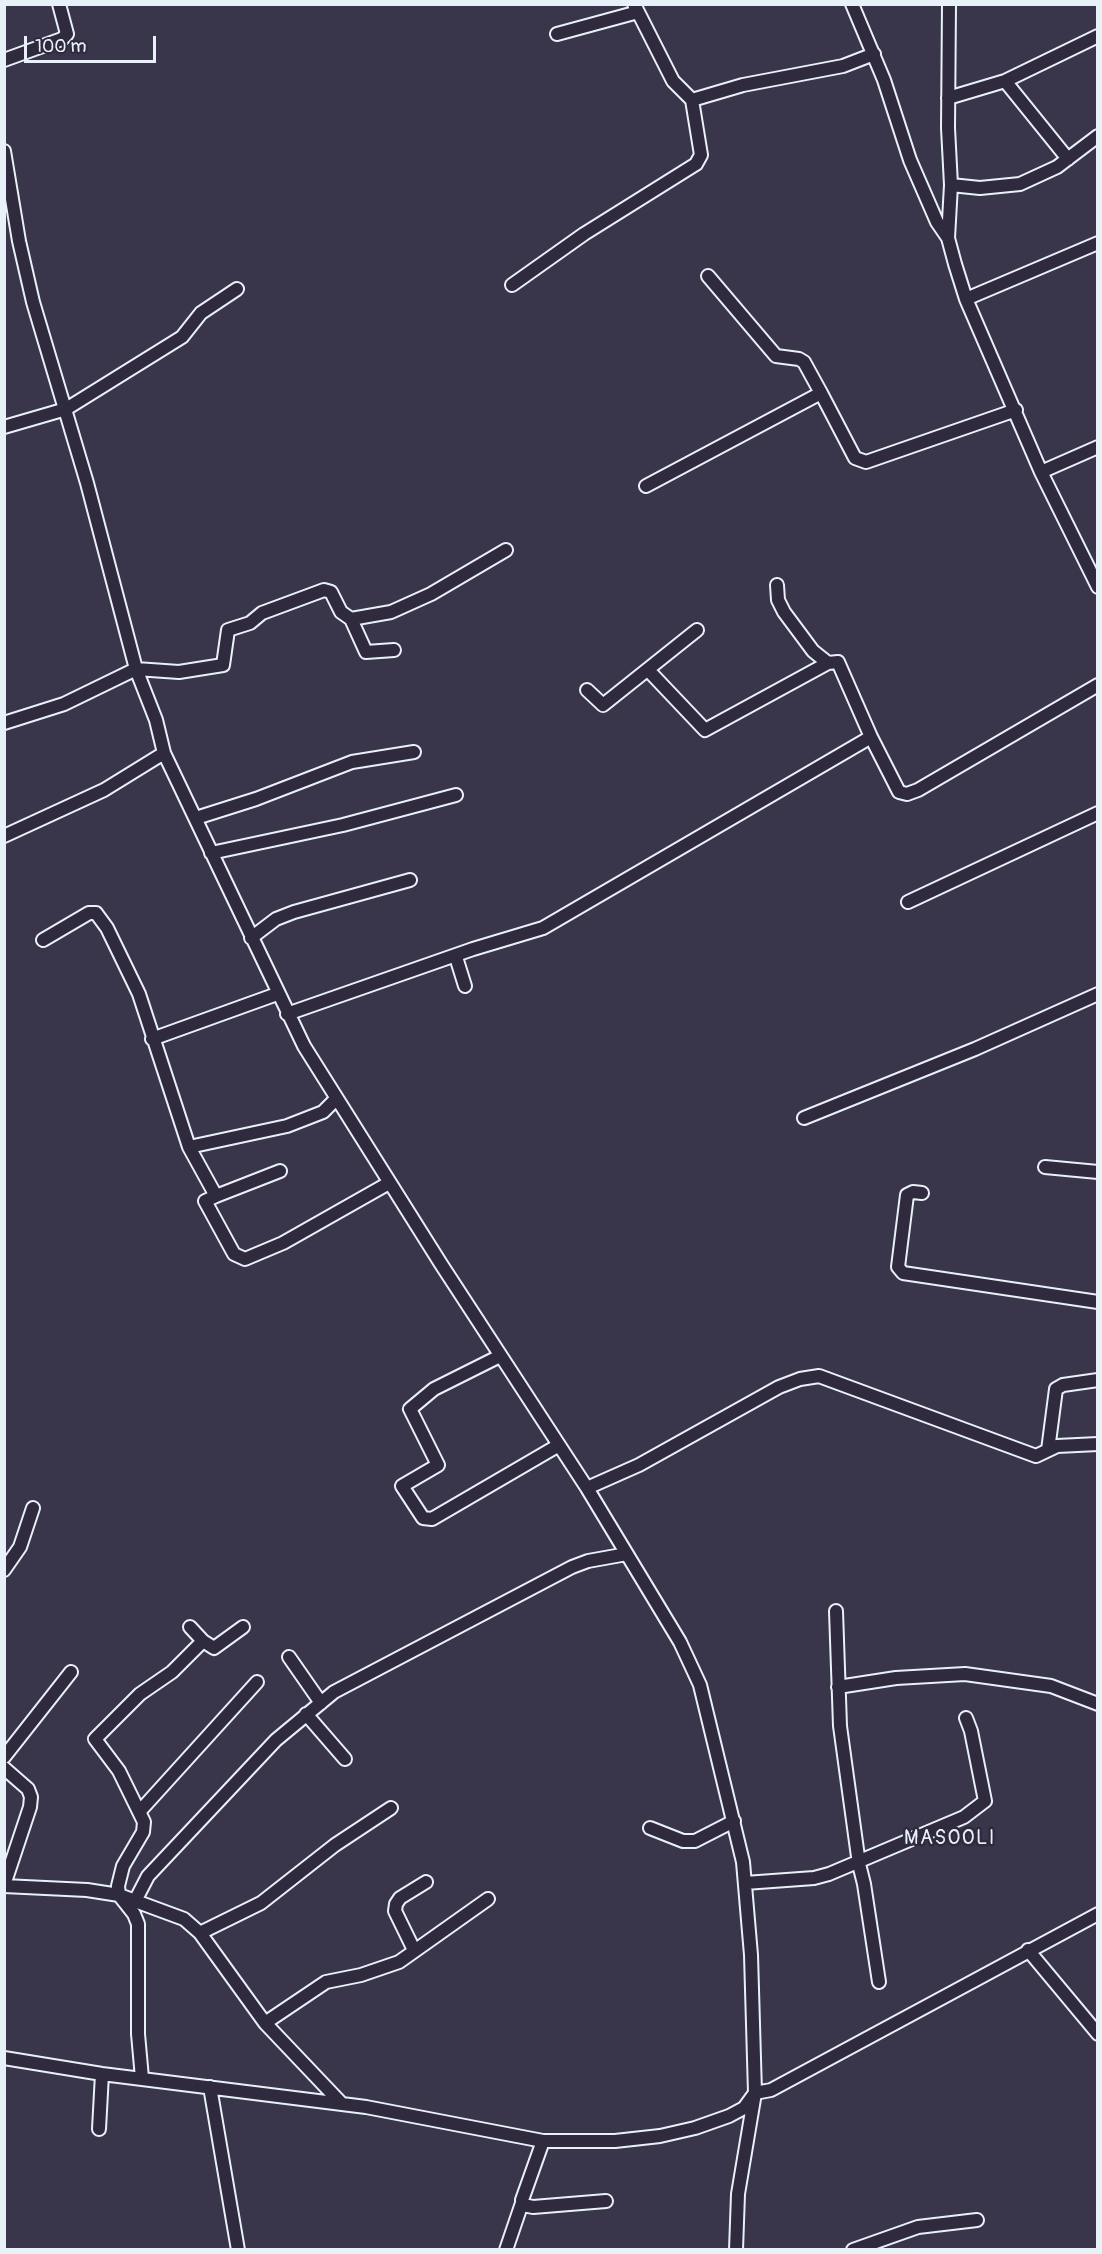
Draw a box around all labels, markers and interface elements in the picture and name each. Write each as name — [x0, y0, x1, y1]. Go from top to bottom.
scale bar — [27, 24, 159, 62]
text: 100 m — [35, 35, 87, 58]
district label: MASOOLI — [904, 1827, 996, 1851]

